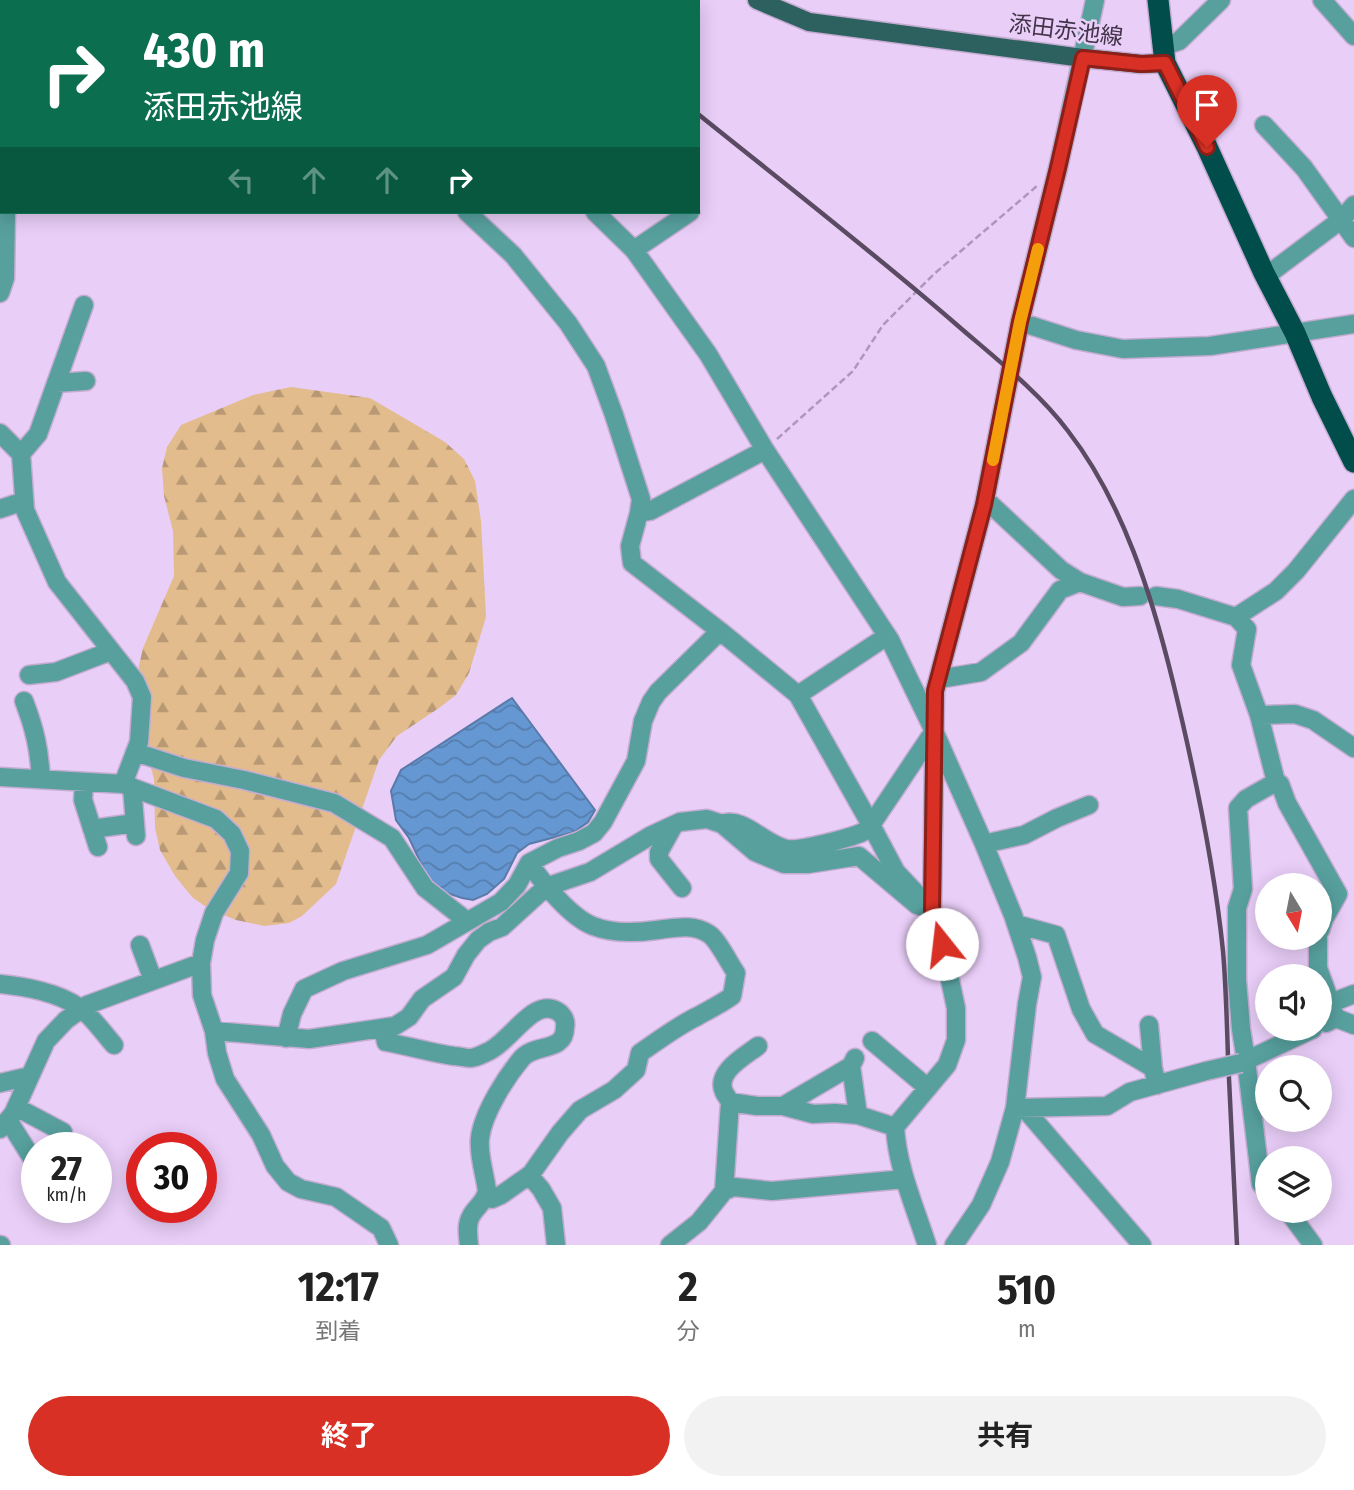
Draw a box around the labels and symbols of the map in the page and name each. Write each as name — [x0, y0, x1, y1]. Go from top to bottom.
street label: 添田赤池線 — [1007, 9, 1125, 51]
pin — [1177, 75, 1237, 147]
north arrow — [1255, 873, 1332, 950]
position arrow — [905, 907, 979, 981]
speed limit sign: 30 — [126, 1132, 217, 1223]

